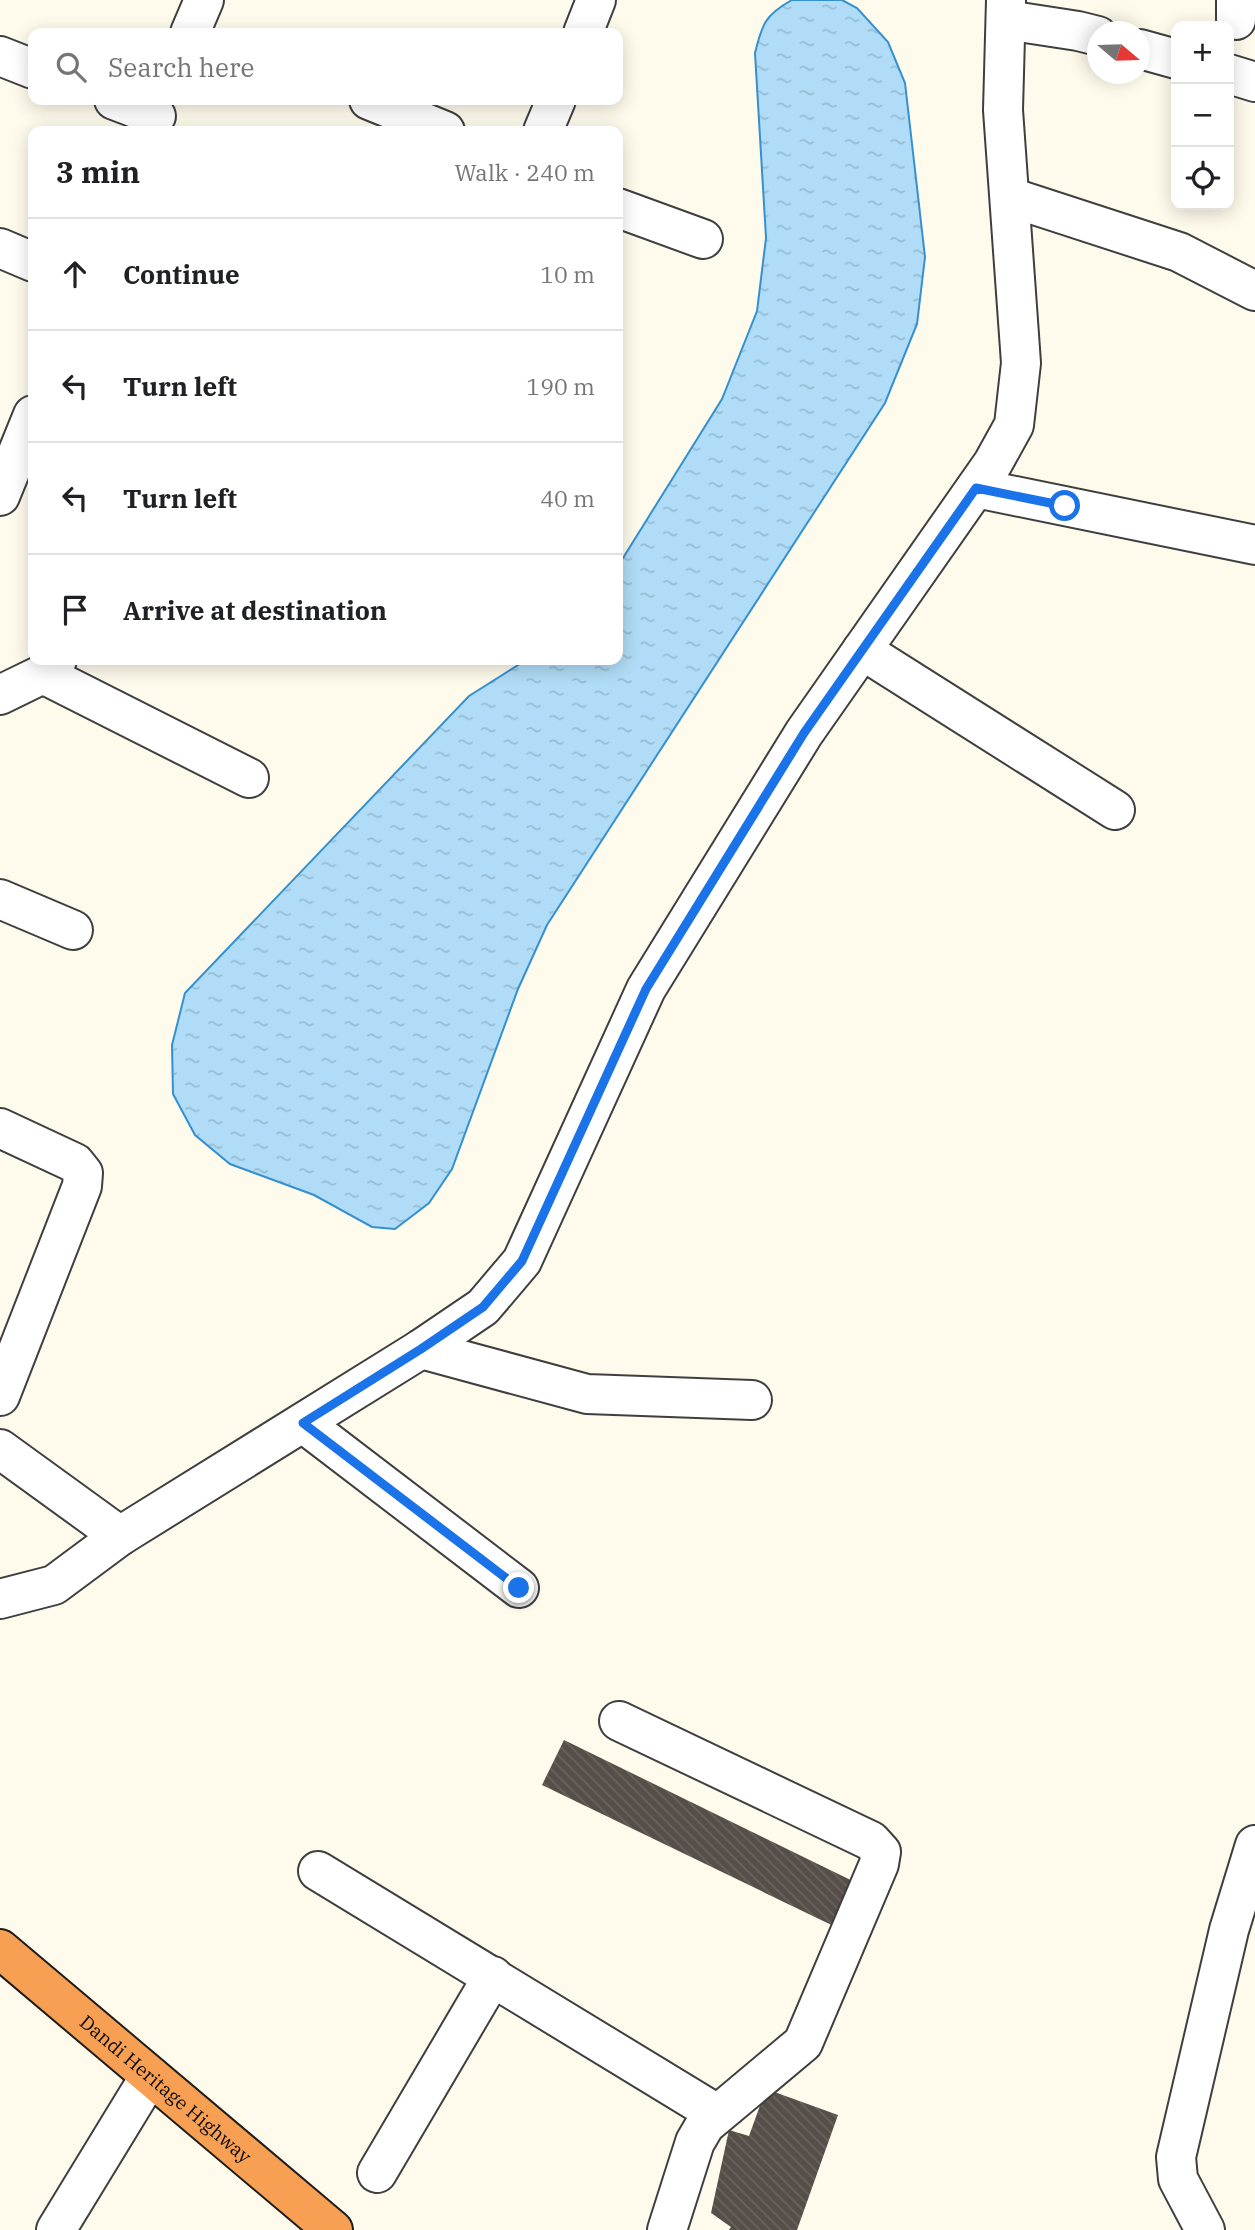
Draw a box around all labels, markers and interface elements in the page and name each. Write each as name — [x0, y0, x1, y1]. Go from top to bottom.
north arrow — [1087, 21, 1150, 84]
map controls — [1171, 21, 1234, 210]
button: + — [1171, 21, 1234, 84]
search box — [28, 28, 623, 105]
icon: search — [52, 48, 90, 86]
text: Search here — [108, 50, 254, 84]
button: − — [1171, 84, 1234, 147]
button: locate — [1171, 147, 1234, 210]
text: 3 min — [56, 152, 140, 191]
text: Walk · 240 m — [454, 157, 595, 187]
icon: ahead — [56, 255, 94, 293]
text: Continue — [123, 257, 240, 291]
text: 10 m — [540, 259, 595, 289]
icon: left — [56, 367, 94, 405]
text: Turn left — [123, 369, 237, 403]
text: 190 m — [526, 371, 595, 401]
icon: left — [56, 479, 94, 517]
text: Turn left — [123, 481, 237, 515]
text: 40 m — [540, 483, 595, 513]
route start — [1049, 490, 1080, 521]
icon: arrive — [56, 591, 94, 629]
text: Arrive at destination — [123, 593, 387, 627]
route end — [503, 1572, 534, 1603]
street label: Dandi Heritage Highway — [75, 2010, 257, 2169]

